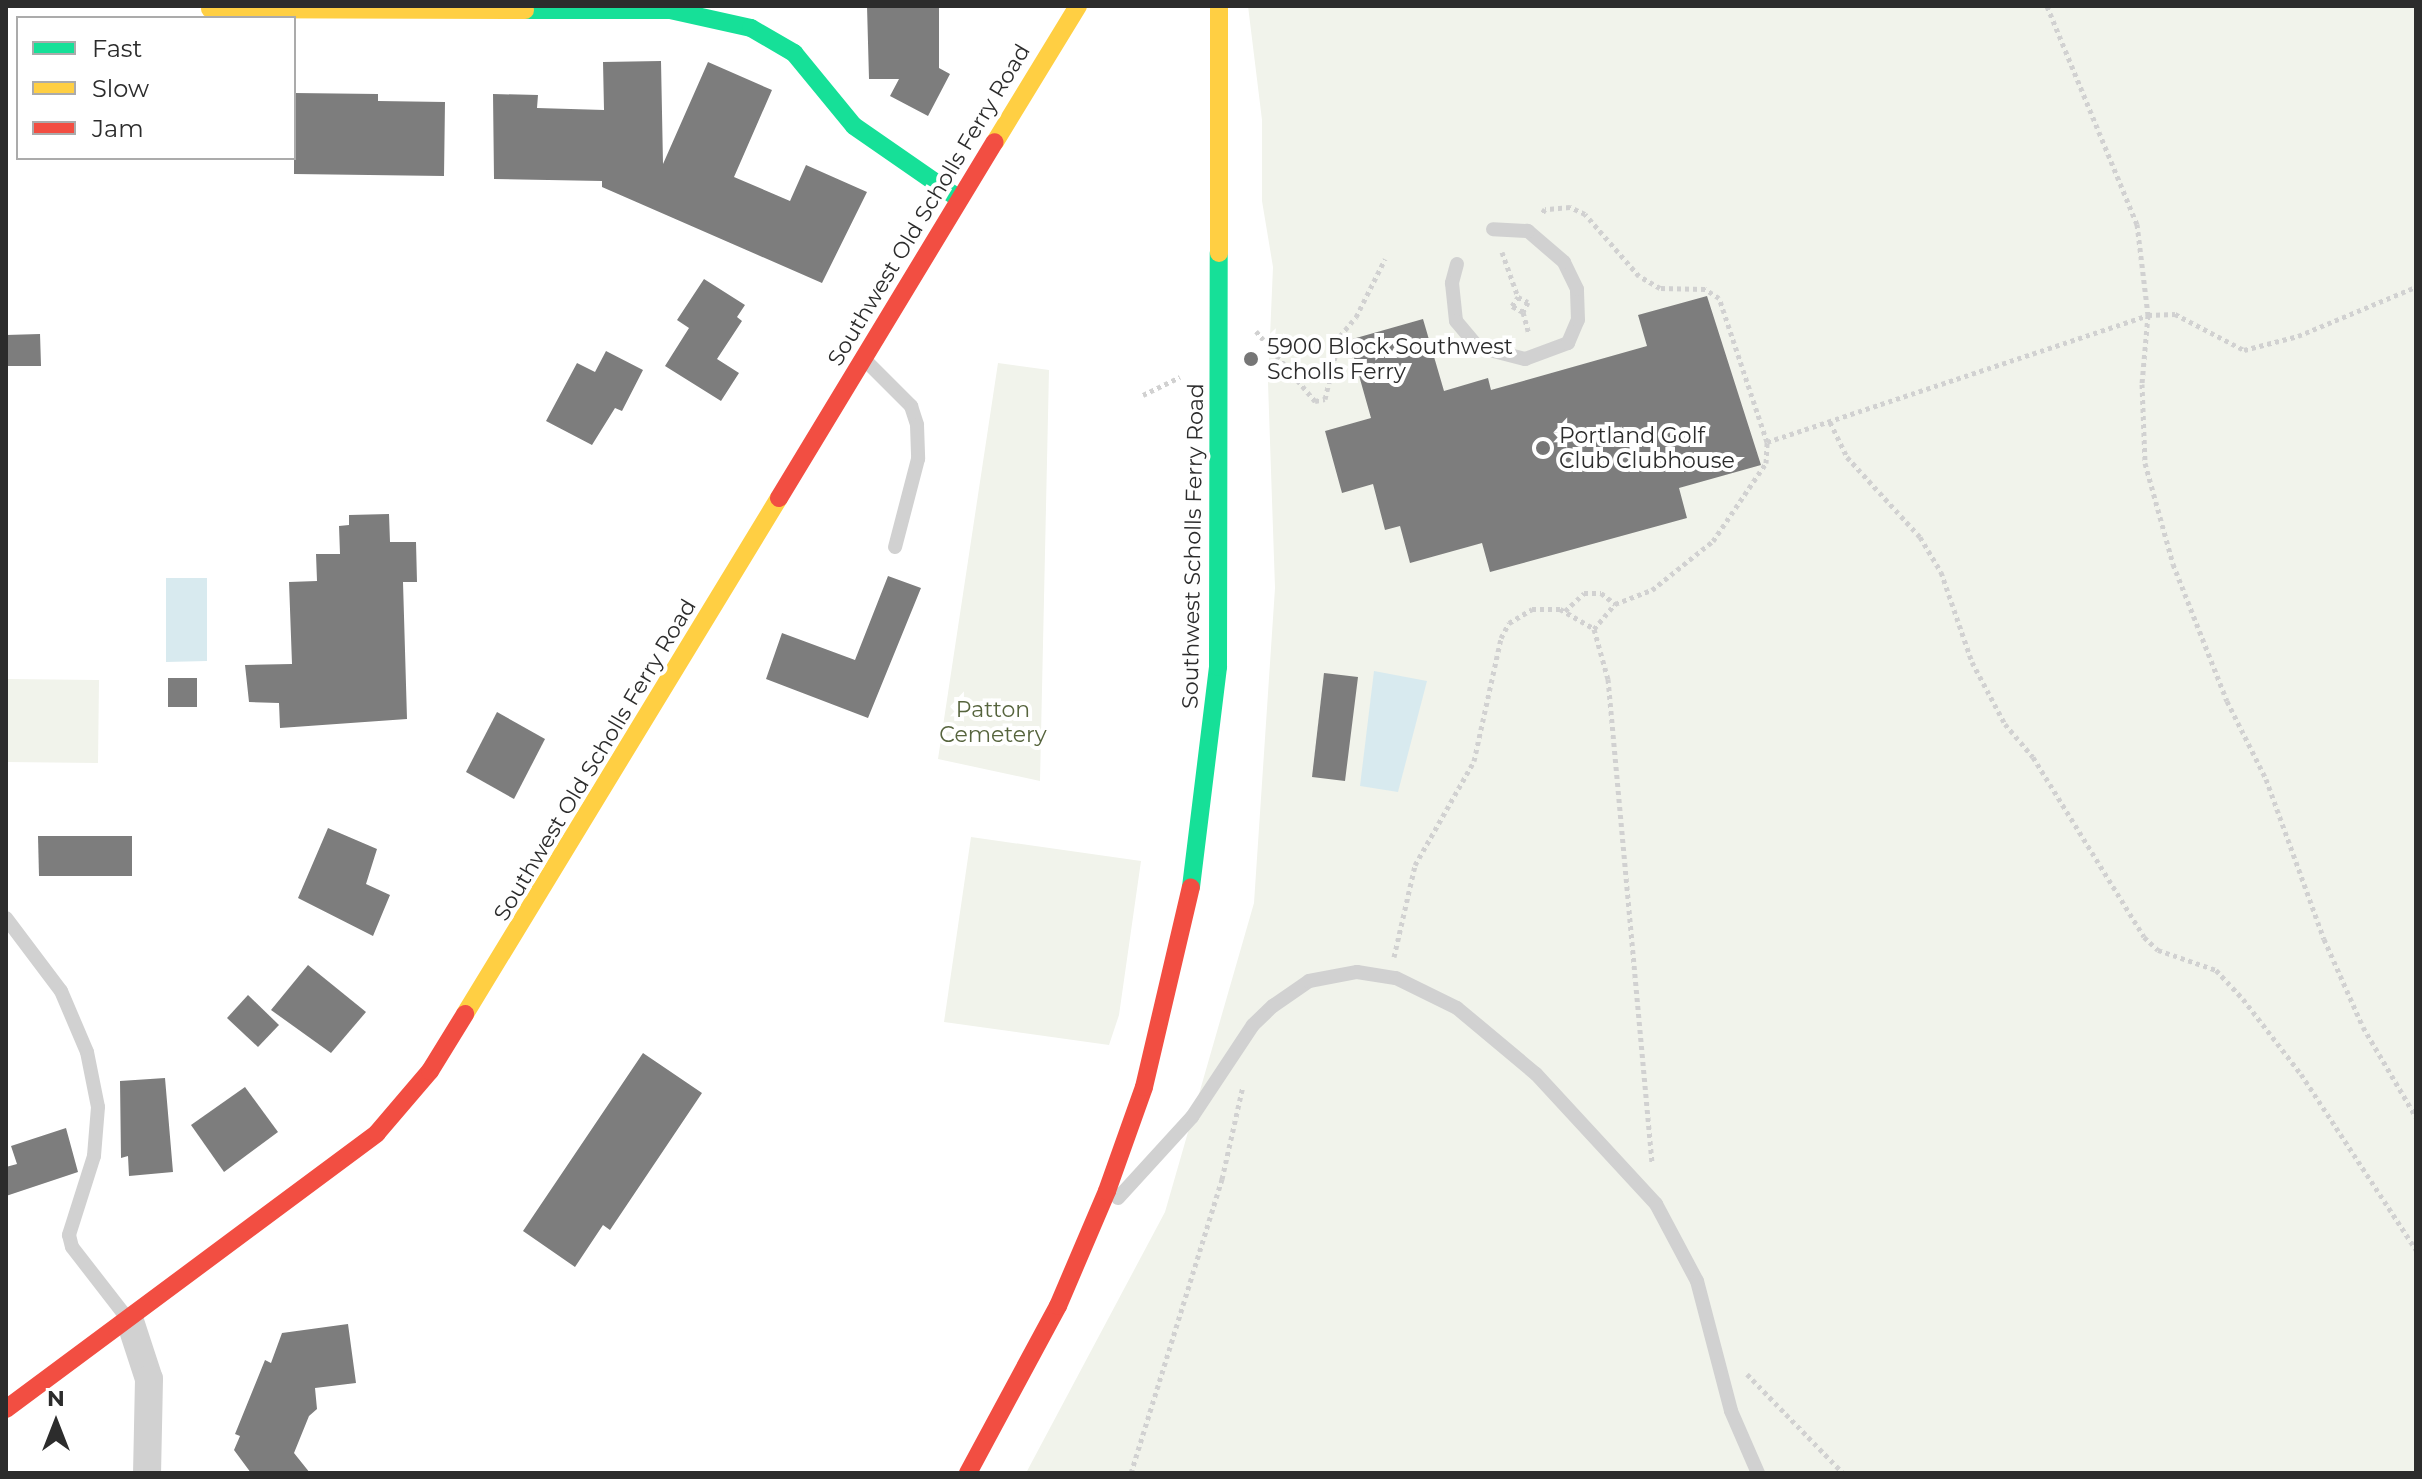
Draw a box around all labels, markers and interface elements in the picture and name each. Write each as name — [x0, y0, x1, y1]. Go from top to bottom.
legend — [16, 16, 296, 160]
text: Fast — [92, 34, 142, 63]
street label: Southwest Old Scholls Ferry Road — [822, 39, 1036, 371]
text: Slow — [92, 74, 149, 103]
text: Jam — [92, 114, 144, 143]
place label: 5900 Block Southwest Scholls Ferry — [1267, 333, 1513, 384]
marker: 5900 Block Southwest Scholls Ferry — [1242, 350, 1260, 368]
street label: Southwest Scholls Ferry Road — [1177, 383, 1209, 709]
place label: Portland Golf Club Clubhouse — [1559, 422, 1735, 474]
marker: Portland Golf Club Clubhouse — [1534, 439, 1552, 457]
street label: Southwest Old Scholls Ferry Road — [488, 594, 702, 926]
park label: Patton Cemetery — [939, 696, 1047, 748]
north arrow — [16, 1383, 96, 1463]
text: N — [47, 1385, 65, 1412]

